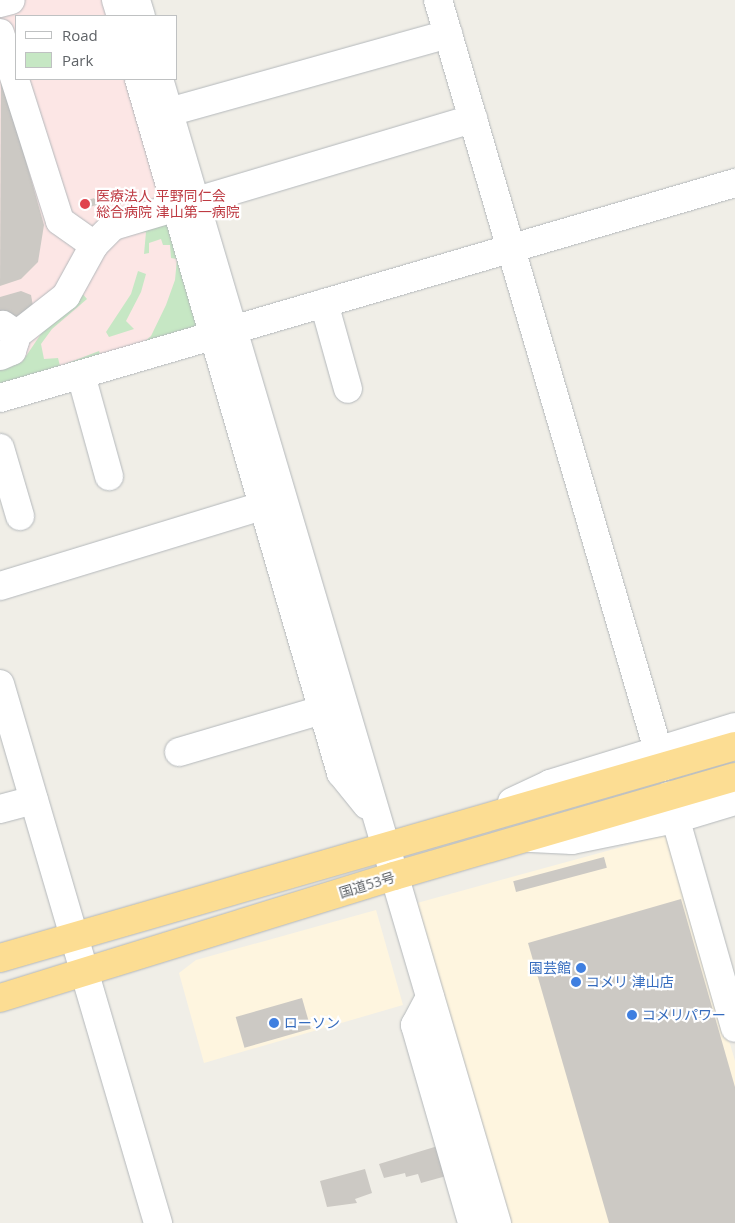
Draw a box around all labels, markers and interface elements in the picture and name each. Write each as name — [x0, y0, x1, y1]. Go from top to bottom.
legend — [15, 15, 178, 80]
text: Road — [62, 25, 98, 45]
text: Park — [62, 50, 93, 70]
place label: 医療法人 平野同仁会 総合病院 津山第一病院 — [96, 188, 240, 220]
marker: 医療法人 平野同仁会 総合病院 津山第一病院 — [78, 197, 92, 211]
street label: 国道53号 — [337, 868, 397, 902]
place label: 園芸館 — [529, 960, 571, 976]
marker: 園芸館 — [575, 962, 587, 974]
place label: コメリ 津山店 — [586, 974, 674, 990]
marker: コメリ 津山店 — [570, 976, 582, 988]
place label: コメリパワー — [642, 1007, 726, 1023]
marker: コメリパワー — [626, 1009, 638, 1021]
place label: ローソン — [284, 1015, 340, 1031]
marker: ローソン — [268, 1017, 280, 1029]

